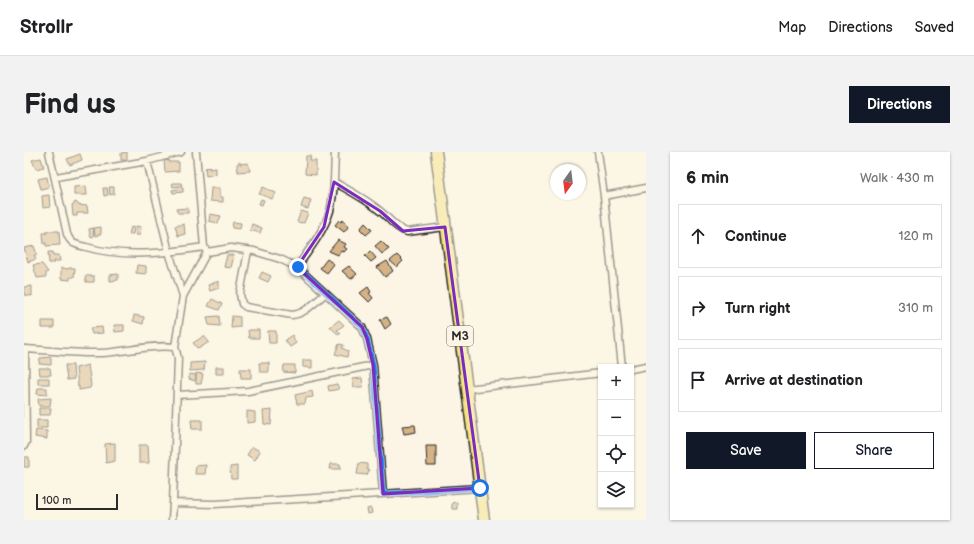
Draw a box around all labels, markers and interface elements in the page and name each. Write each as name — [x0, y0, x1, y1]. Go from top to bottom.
text: Strollr — [20, 16, 73, 39]
text: Map — [778, 19, 806, 36]
text: Directions — [828, 19, 893, 36]
text: Saved — [915, 19, 954, 36]
button: Directions — [849, 86, 950, 123]
text: Find us — [24, 88, 116, 121]
north arrow — [550, 164, 586, 200]
text: 6 min — [686, 168, 729, 188]
text: Walk · 430 m — [860, 170, 934, 186]
icon: ahead — [687, 225, 709, 247]
text: Continue — [725, 227, 787, 246]
text: 120 m — [898, 228, 933, 244]
route end — [289, 258, 307, 276]
icon: right — [687, 297, 709, 319]
text: Turn right — [725, 299, 790, 318]
text: 310 m — [898, 300, 933, 316]
road number: M3 — [447, 326, 473, 346]
map controls — [598, 364, 634, 508]
button: + — [598, 364, 634, 400]
icon: arrive — [687, 369, 709, 391]
text: Arrive at destination — [725, 371, 863, 390]
button: − — [598, 400, 634, 436]
button: Save — [686, 432, 806, 469]
button: Share — [814, 432, 934, 469]
button: locate — [598, 436, 634, 472]
button: layers — [598, 472, 634, 508]
route start — [471, 479, 489, 497]
scale bar — [36, 492, 118, 511]
text: 100 m — [42, 494, 71, 507]

